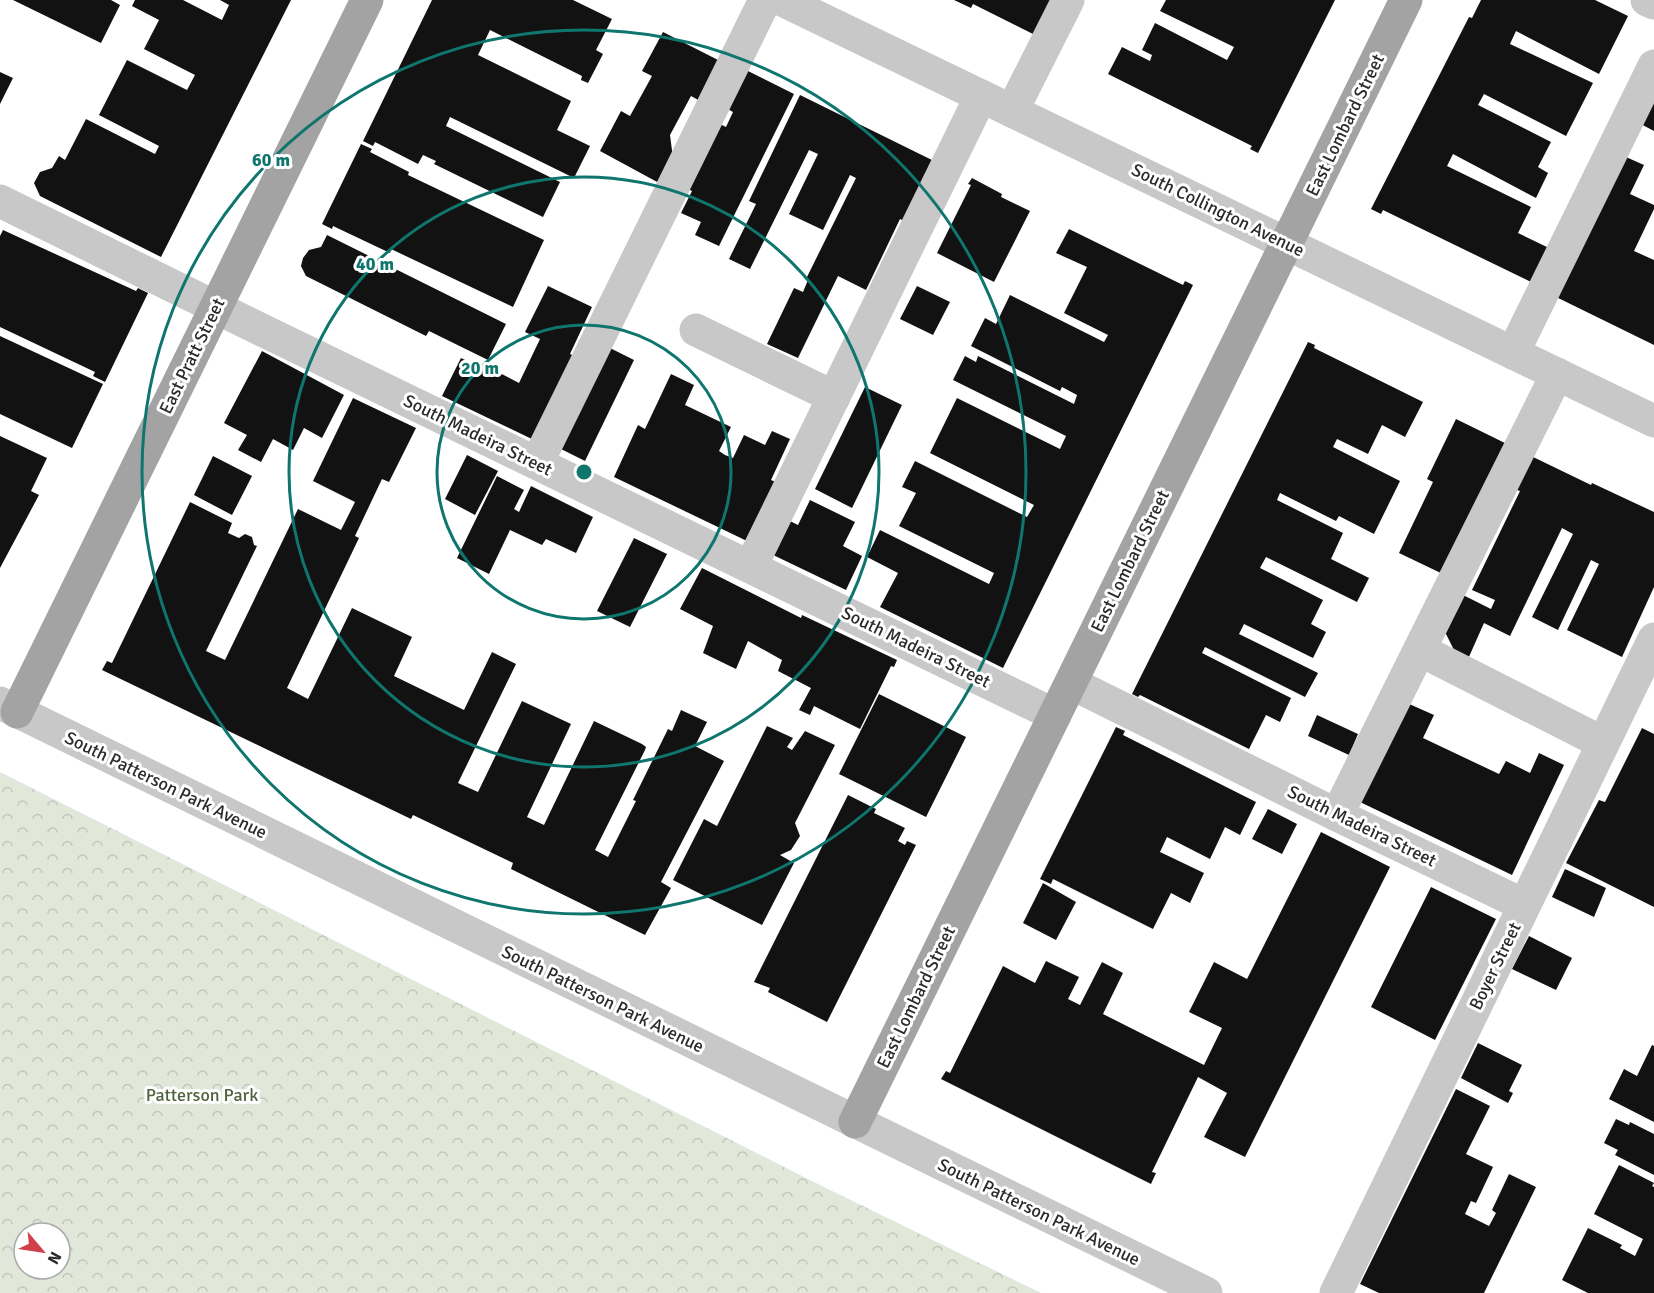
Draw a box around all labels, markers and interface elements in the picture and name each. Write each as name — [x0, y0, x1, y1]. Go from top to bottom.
street label: East Lombard Street — [1301, 50, 1389, 200]
text: 60 m — [252, 149, 290, 171]
street label: South Collington Avenue — [1128, 159, 1308, 261]
text: 40 m — [356, 253, 394, 275]
street label: East Pratt Street — [154, 294, 230, 418]
text: 20 m — [461, 357, 499, 379]
street label: South Madeira Street — [400, 389, 556, 481]
centre of rings — [574, 462, 594, 482]
street label: East Lombard Street — [1086, 486, 1174, 636]
street label: South Madeira Street — [838, 601, 994, 693]
street label: South Patterson Park Avenue — [61, 726, 271, 844]
street label: South Madeira Street — [1284, 780, 1440, 872]
street label: Boyer Street — [1464, 919, 1526, 1013]
street label: East Lombard Street — [872, 922, 960, 1072]
street label: South Patterson Park Avenue — [498, 940, 708, 1058]
park label: Patterson Park — [146, 1084, 258, 1106]
street label: South Patterson Park Avenue — [934, 1153, 1144, 1271]
north arrow — [12, 1221, 72, 1281]
text: N — [43, 1248, 66, 1268]

